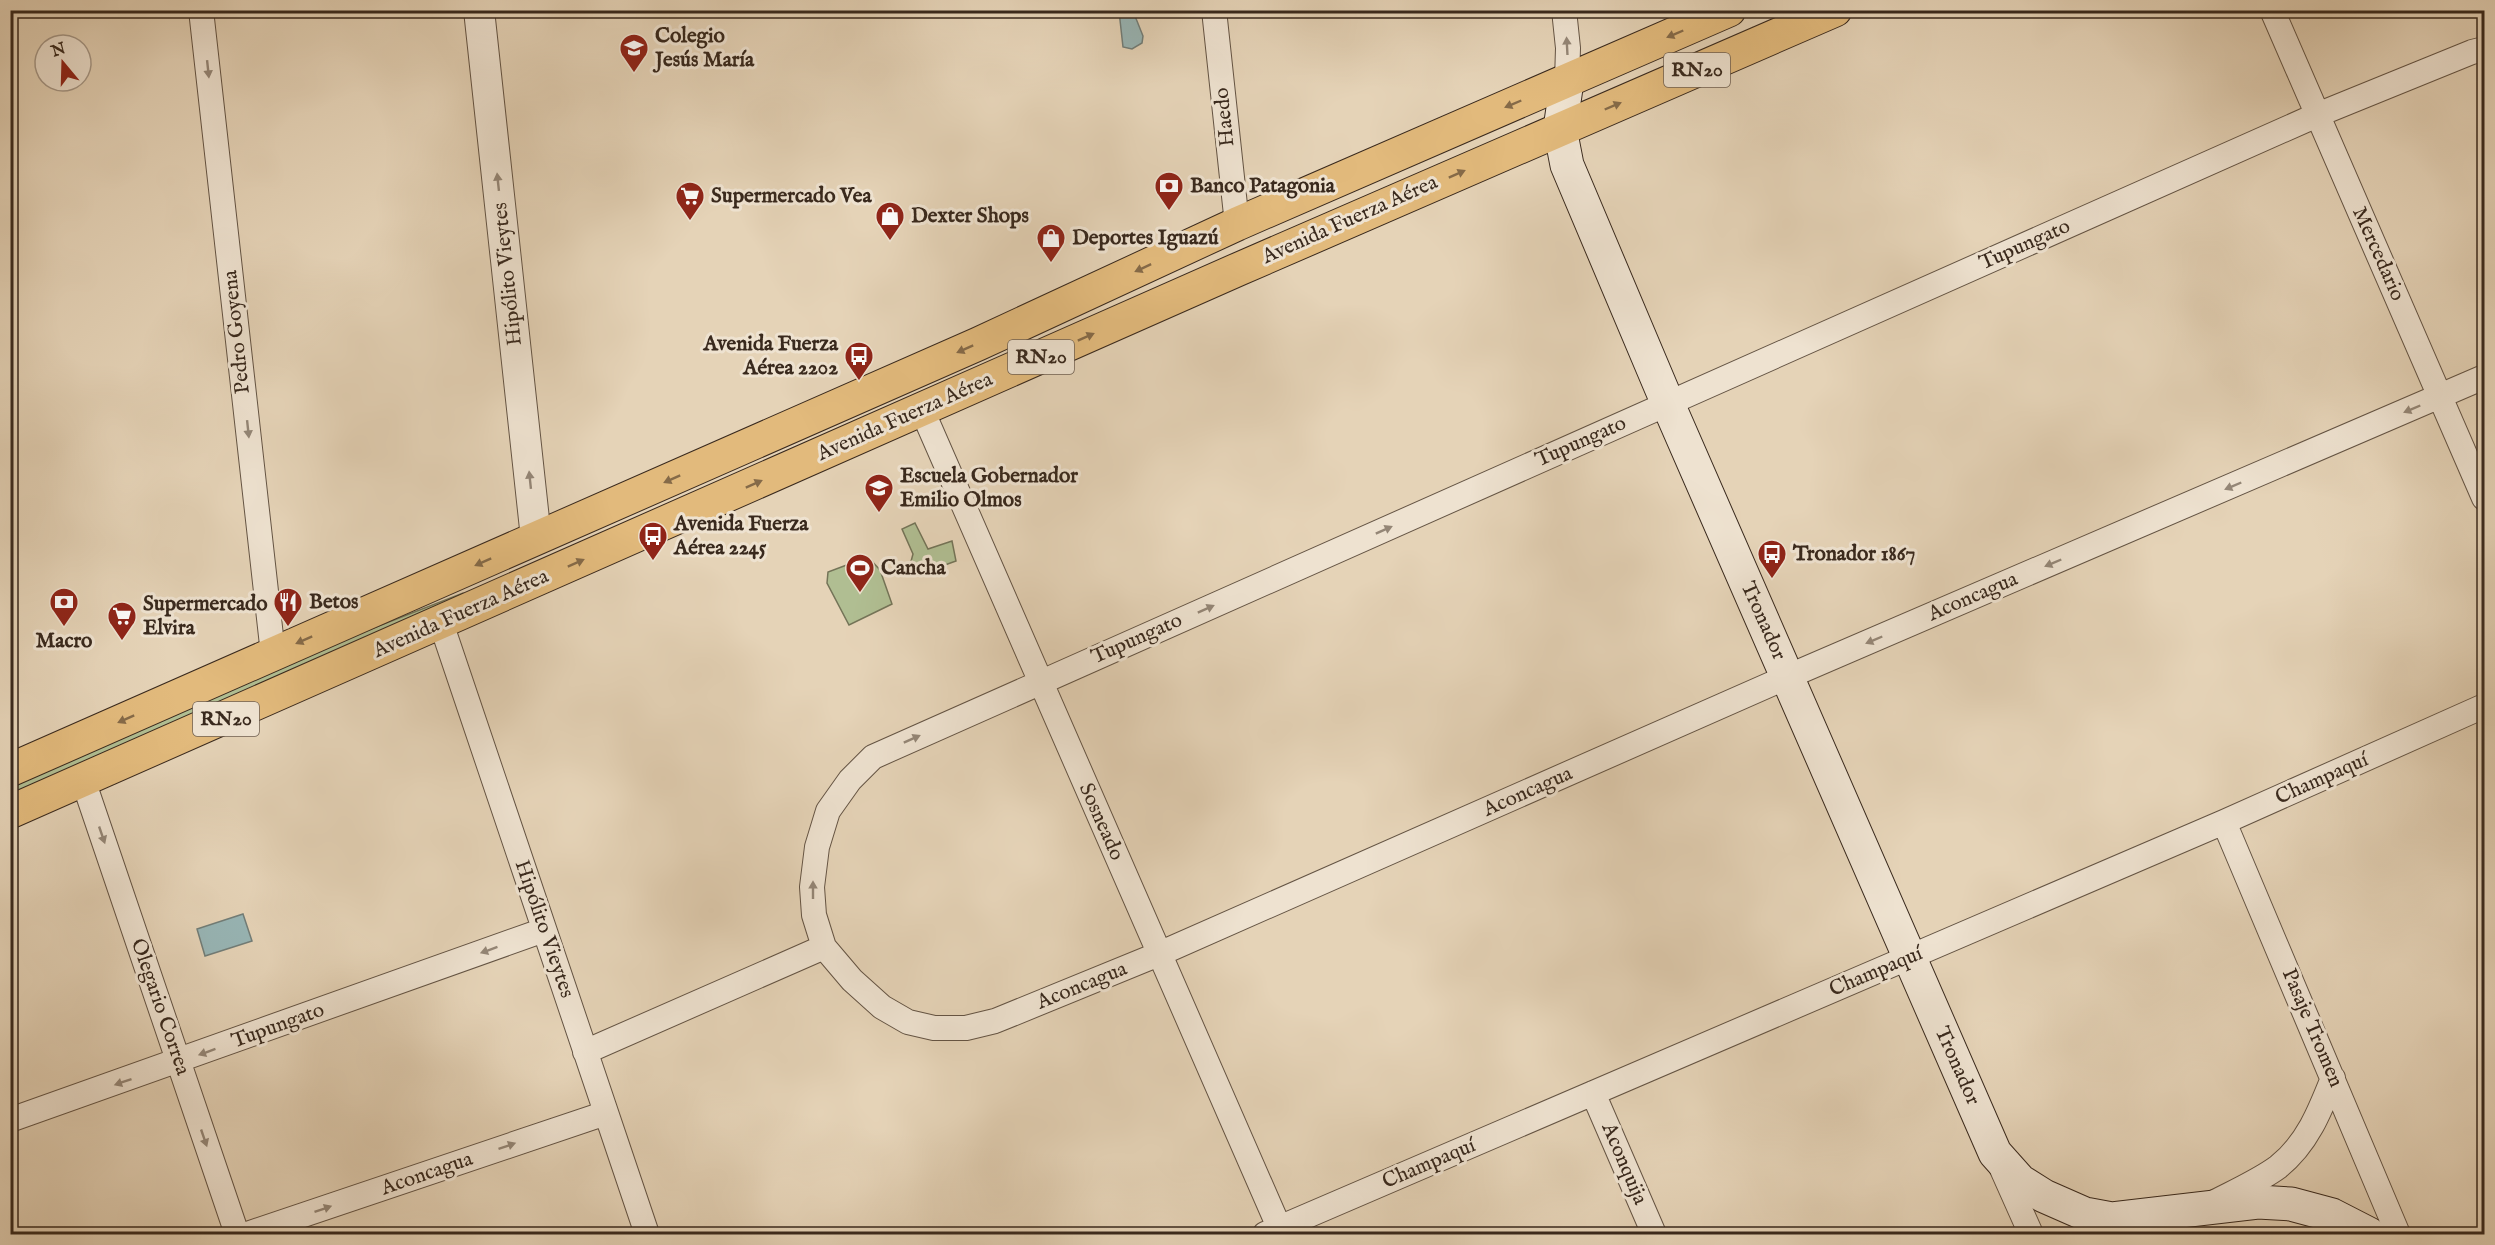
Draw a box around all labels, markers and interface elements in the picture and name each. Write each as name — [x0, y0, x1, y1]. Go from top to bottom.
place label: Colegio Jesús María — [652, 23, 755, 74]
one-way arrow — [1666, 30, 1684, 39]
school or university icon: Colegio Jesús María — [618, 32, 650, 74]
north arrow — [33, 33, 93, 93]
one-way arrow — [1563, 36, 1572, 55]
text: N — [48, 39, 69, 63]
road number: RN20 — [1664, 53, 1730, 87]
one-way arrow — [203, 59, 212, 78]
street label: Haedo — [1208, 86, 1242, 148]
one-way arrow — [1504, 100, 1522, 109]
one-way arrow — [1605, 101, 1623, 111]
street label: Avenida Fuerza Aérea — [1257, 169, 1443, 271]
one-way arrow — [1448, 169, 1466, 178]
bank icon: Banco Patagonia — [1153, 170, 1185, 212]
one-way arrow — [493, 172, 503, 191]
place label: Banco Patagonia — [1190, 173, 1336, 200]
supermarket icon: Supermercado Vea — [674, 180, 706, 222]
place label: Supermercado Vea — [711, 183, 872, 210]
shop icon: Dexter Shops — [874, 200, 906, 242]
street label: Hipólito Vieytes — [487, 201, 529, 347]
place label: Dexter Shops — [911, 203, 1029, 230]
street label: Mercedario — [2345, 203, 2411, 305]
street label: Tupungato — [1975, 213, 2075, 277]
shop icon: Deportes Iguazú — [1035, 222, 1067, 264]
place label: Deportes Iguazú — [1072, 225, 1219, 252]
one-way arrow — [1134, 263, 1151, 272]
street label: Pedro Goyena — [217, 268, 257, 395]
place label: Avenida Fuerza Aérea 2202 — [703, 331, 839, 382]
one-way arrow — [1078, 332, 1095, 341]
bus stop icon: Avenida Fuerza Aérea 2202 — [843, 340, 875, 382]
road number: RN20 — [1008, 340, 1074, 374]
one-way arrow — [956, 344, 974, 354]
street label: Avenida Fuerza Aérea — [812, 366, 998, 468]
one-way arrow — [2402, 404, 2420, 414]
street label: Tupungato — [1531, 410, 1631, 474]
one-way arrow — [243, 420, 252, 439]
place label: Escuela Gobernador Emilio Olmos — [900, 463, 1078, 514]
one-way arrow — [525, 470, 535, 489]
school or university icon: Escuela Gobernador Emilio Olmos — [863, 472, 895, 514]
one-way arrow — [663, 474, 680, 483]
one-way arrow — [746, 479, 764, 489]
one-way arrow — [2223, 481, 2241, 491]
place label: Avenida Fuerza Aérea 2245 — [673, 511, 809, 562]
bus stop icon: Avenida Fuerza Aérea 2245 — [637, 520, 669, 562]
one-way arrow — [1375, 525, 1392, 534]
bus stop icon: Tronador 1867 — [1756, 538, 1788, 580]
place label: Tronador 1867 — [1792, 541, 1916, 568]
sports icon: Cancha — [844, 552, 876, 594]
place label: Cancha — [881, 555, 946, 582]
one-way arrow — [473, 557, 491, 567]
one-way arrow — [568, 558, 586, 568]
one-way arrow — [2044, 558, 2062, 568]
street label: Avenida Fuerza Aérea — [368, 563, 554, 665]
street label: Aconcagua — [1923, 566, 2023, 628]
street label: Tronador — [1734, 578, 1792, 665]
bank icon: Macro — [48, 586, 80, 628]
restaurant icon: Betos — [272, 586, 304, 628]
place label: Betos — [309, 589, 358, 616]
place label: Supermercado Elvira — [143, 591, 268, 642]
supermarket icon: Supermercado Elvira — [106, 600, 138, 642]
one-way arrow — [1197, 604, 1215, 614]
street label: Tupungato — [1087, 607, 1187, 671]
place label: Macro — [36, 628, 93, 655]
one-way arrow — [1865, 635, 1883, 645]
one-way arrow — [296, 636, 313, 645]
road number: RN20 — [193, 702, 259, 736]
one-way arrow — [117, 715, 135, 724]
one-way arrow — [904, 734, 922, 744]
street label: Champaquí — [2271, 746, 2374, 811]
street label: Aconcagua — [1478, 760, 1578, 824]
street label: Sosneado — [1072, 779, 1130, 865]
one-way arrow — [97, 826, 107, 844]
street label: Hipólito Vieytes — [508, 857, 580, 1001]
one-way arrow — [808, 881, 818, 900]
street label: Olegario Correa — [124, 935, 196, 1080]
street label: Champaquí — [1825, 940, 1928, 1004]
one-way arrow — [480, 945, 498, 955]
street label: Aconcagua — [1032, 955, 1132, 1017]
street label: Pasaje Tromen — [2275, 965, 2349, 1091]
street label: Tupungato — [228, 997, 328, 1055]
street label: Tronador — [1928, 1023, 1986, 1110]
one-way arrow — [198, 1047, 216, 1057]
one-way arrow — [113, 1077, 131, 1087]
street label: Aconquija — [1594, 1118, 1654, 1210]
one-way arrow — [199, 1129, 209, 1147]
street label: Champaquí — [1378, 1132, 1481, 1196]
one-way arrow — [498, 1141, 516, 1151]
street label: Aconcagua — [377, 1145, 477, 1203]
one-way arrow — [314, 1204, 332, 1213]

